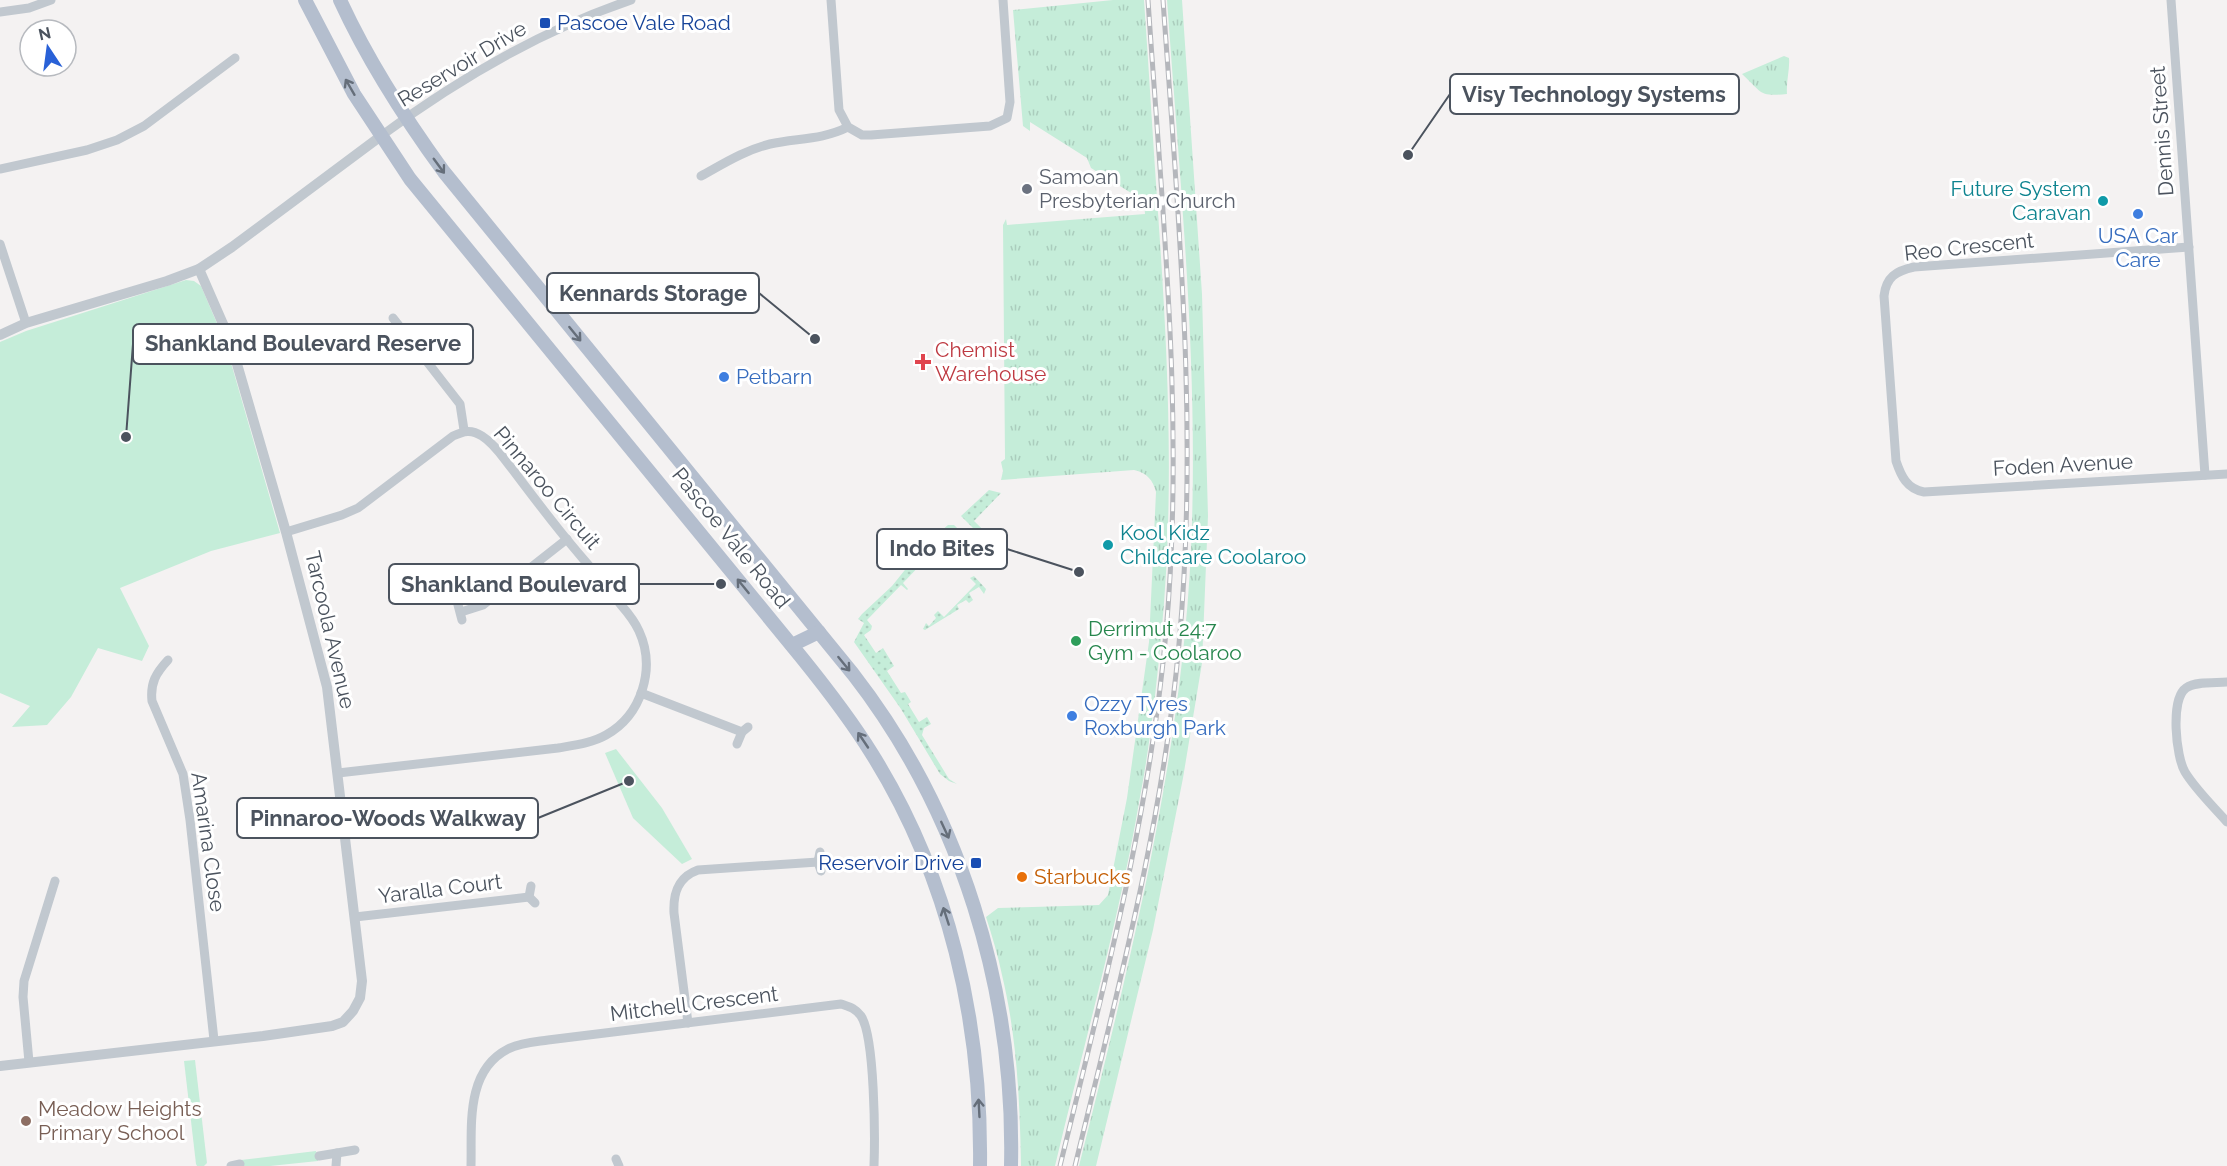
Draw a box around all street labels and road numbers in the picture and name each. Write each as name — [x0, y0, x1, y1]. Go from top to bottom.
street label: Reservoir Drive — [393, 15, 531, 112]
street label: Dennis Street — [2144, 65, 2179, 197]
street label: Reo Crescent — [1903, 227, 2035, 266]
street label: Pinnaroo Circuit — [489, 421, 606, 554]
street label: Foden Avenue — [1992, 448, 2134, 481]
street label: Pascoe Vale Road — [667, 462, 796, 613]
street label: Tarcoola Avenue — [300, 549, 361, 711]
street label: Amarina Close — [186, 770, 231, 913]
street label: Yaralla Court — [377, 869, 503, 908]
street label: Mitchell Crescent — [609, 981, 779, 1026]

